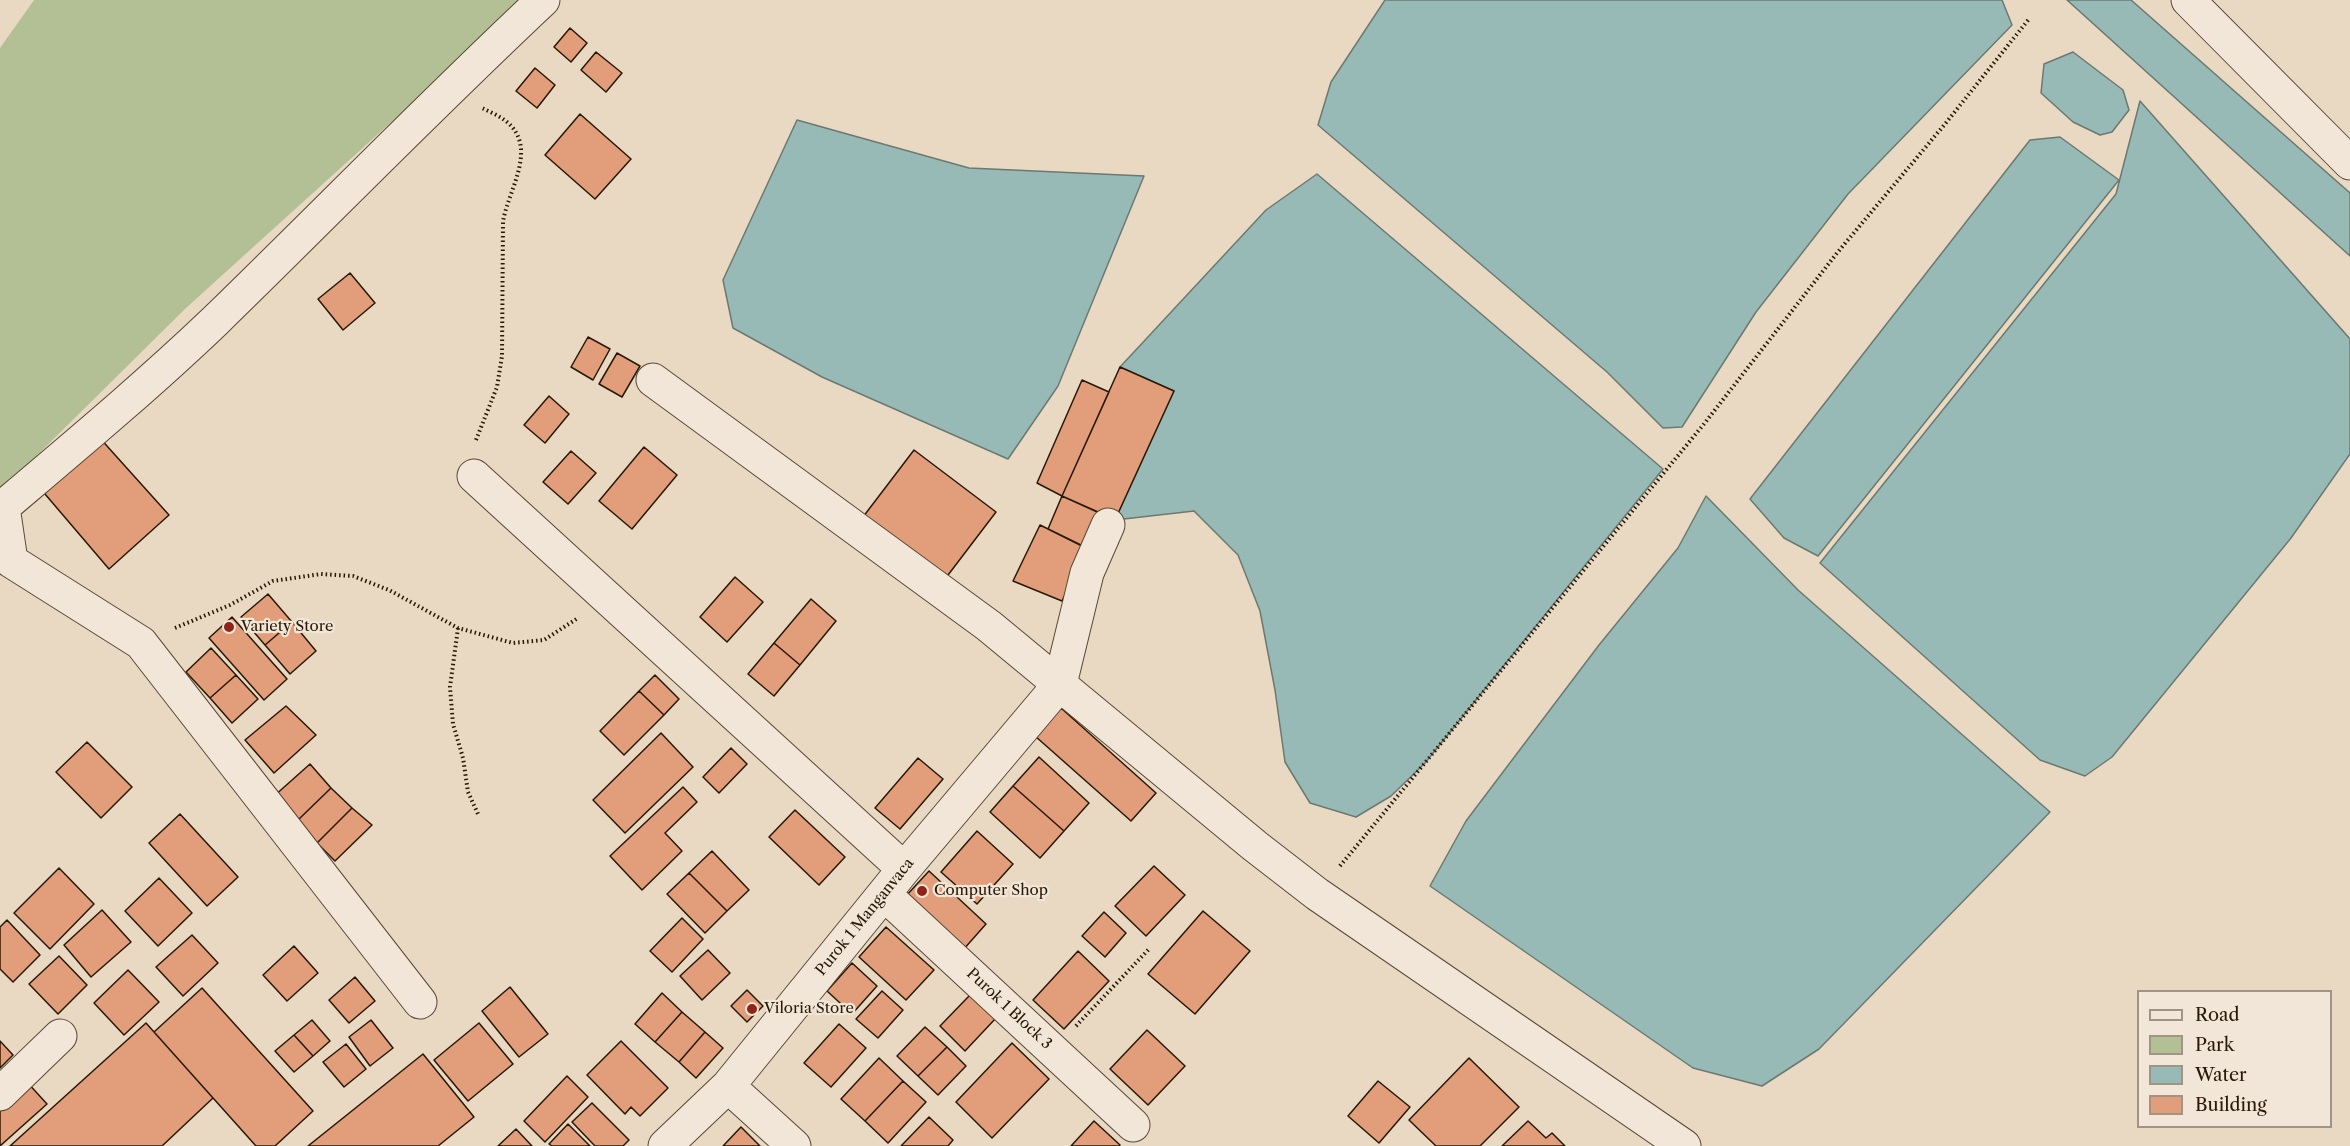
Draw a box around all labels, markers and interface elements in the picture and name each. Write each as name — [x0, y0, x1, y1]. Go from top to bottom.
place label: Variety Store — [241, 618, 333, 636]
marker: Variety Store — [222, 620, 236, 634]
street label: Purok 1 Manganvaca — [812, 855, 918, 979]
place label: Computer Shop — [934, 882, 1048, 900]
marker: Computer Shop — [915, 884, 929, 898]
street label: Purok 1 Block 3 — [963, 965, 1055, 1053]
legend — [2137, 990, 2332, 1128]
place label: Viloria Store — [764, 1000, 854, 1018]
marker: Viloria Store — [745, 1002, 759, 1016]
text: Road — [2195, 1004, 2240, 1026]
text: Park — [2195, 1034, 2234, 1056]
text: Water — [2195, 1064, 2247, 1086]
text: Building — [2195, 1094, 2267, 1116]

